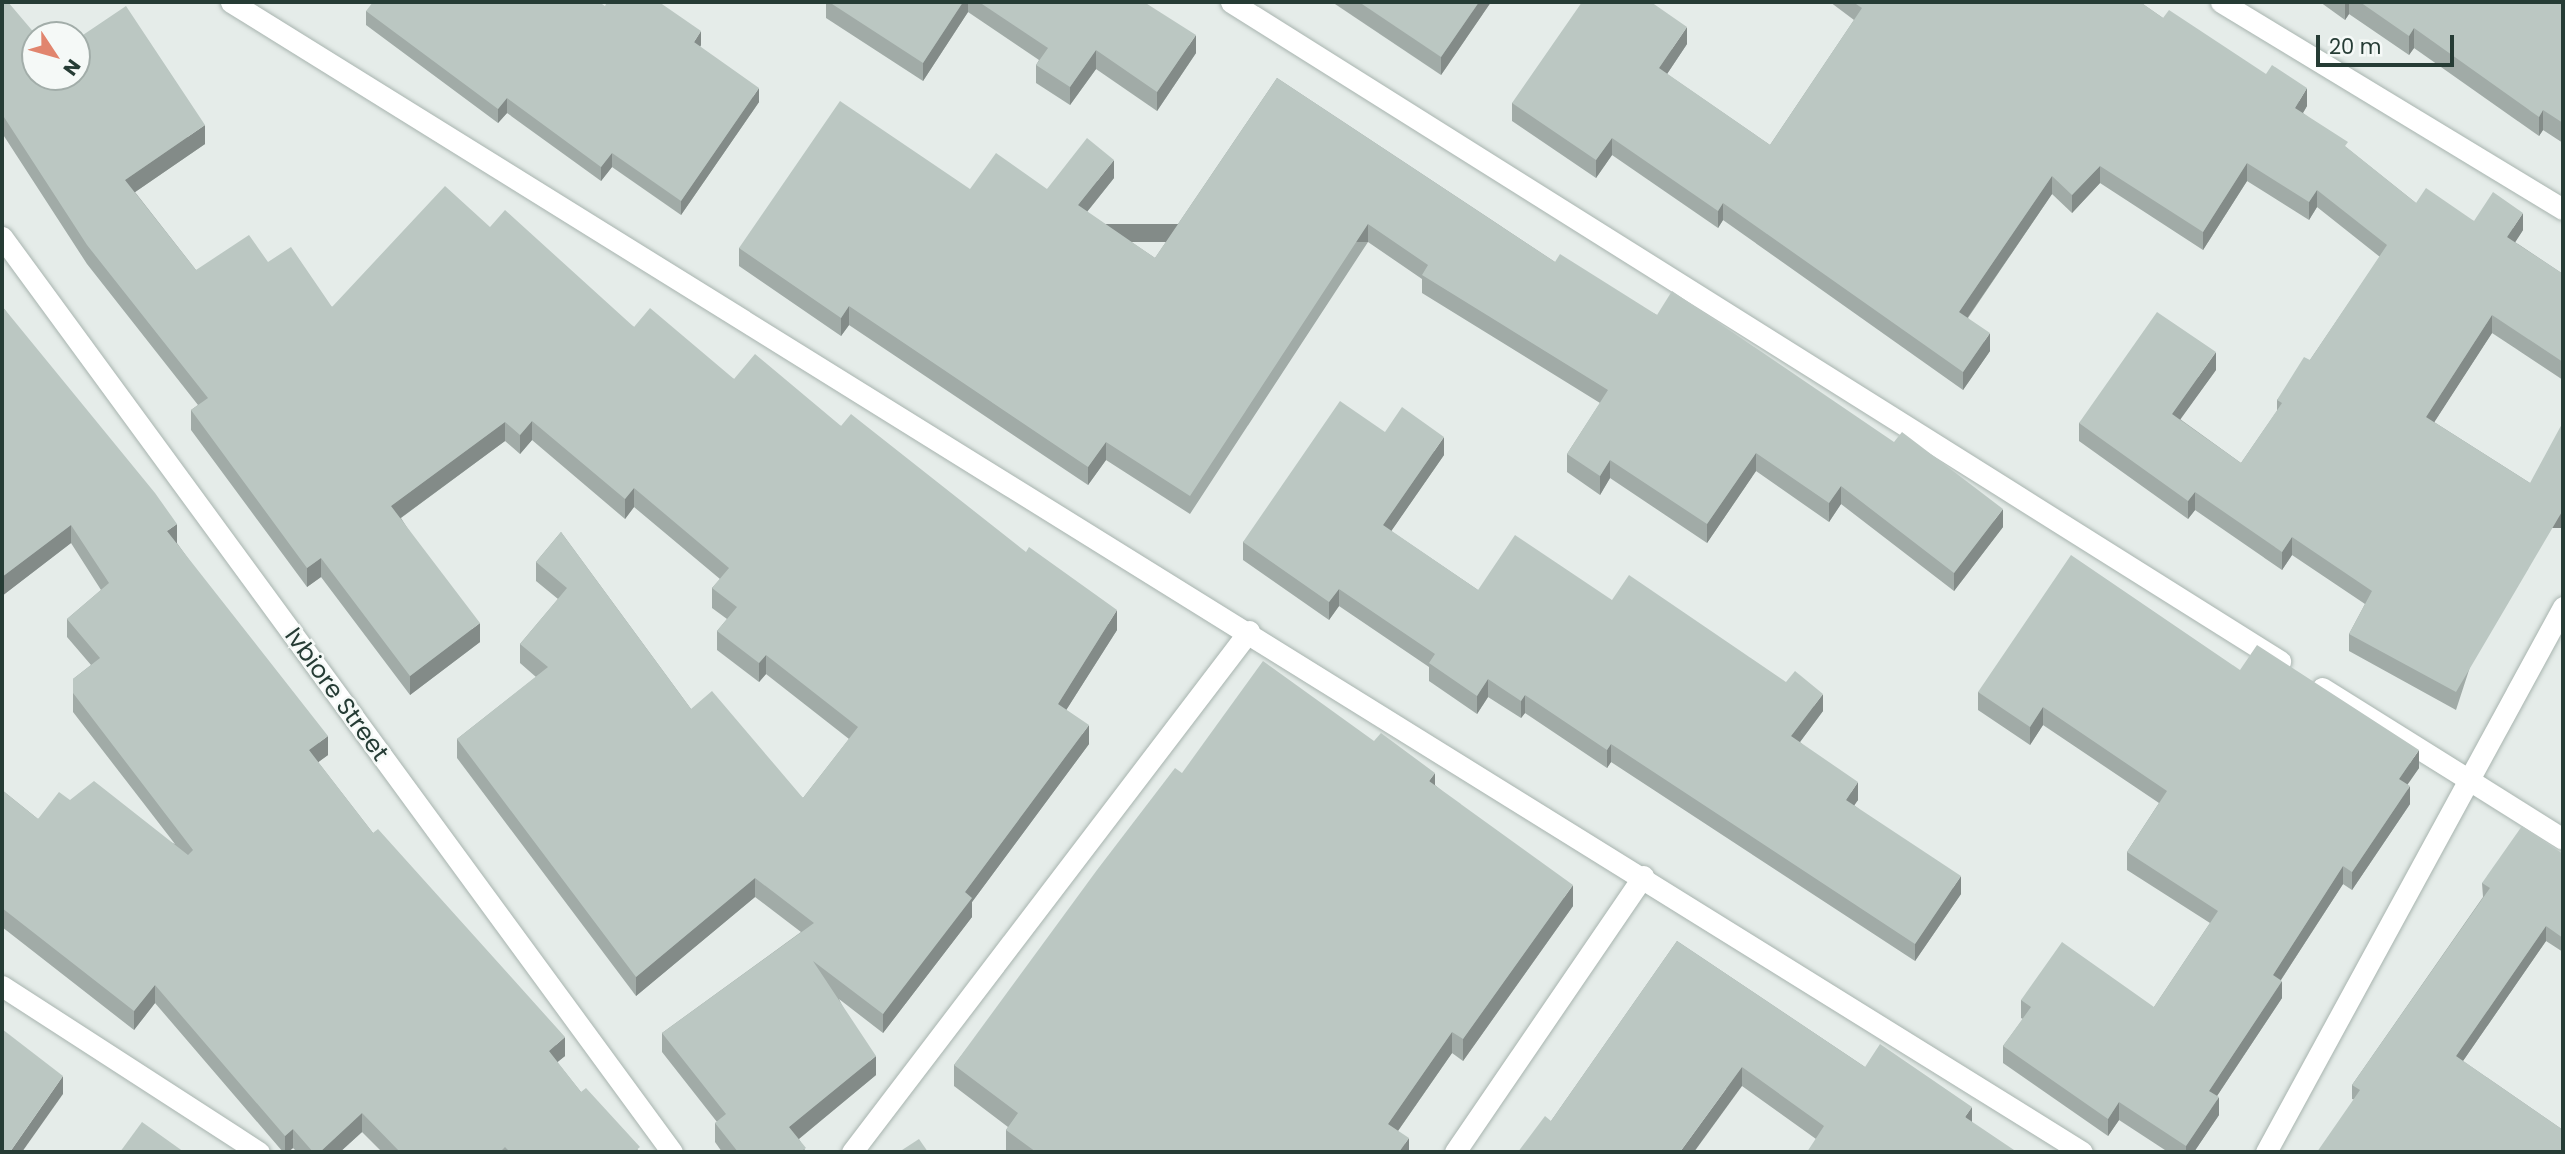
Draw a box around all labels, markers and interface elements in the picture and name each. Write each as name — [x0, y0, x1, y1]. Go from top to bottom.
north arrow — [21, 21, 91, 91]
scale bar — [2320, 21, 2458, 65]
text: 20 m — [2329, 32, 2382, 61]
text: N — [57, 54, 87, 81]
street label: Ivbiore Street — [279, 622, 395, 766]

